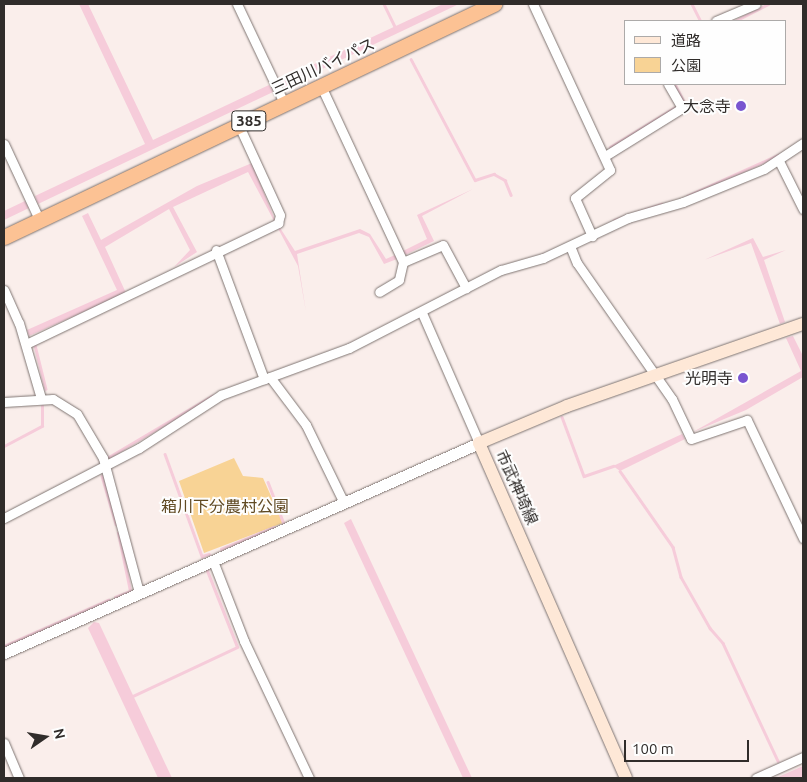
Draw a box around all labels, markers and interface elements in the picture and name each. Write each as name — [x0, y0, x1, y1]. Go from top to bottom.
legend — [624, 20, 787, 85]
text: 道路 — [671, 32, 701, 49]
street label: 三田川バイパス — [268, 34, 378, 98]
text: 公園 — [671, 57, 701, 74]
place label: 大念寺 — [683, 96, 731, 116]
marker: 大念寺 — [735, 100, 747, 112]
road number: 385 — [230, 108, 268, 134]
place label: 光明寺 — [685, 368, 733, 388]
marker: 光明寺 — [737, 372, 749, 384]
street label: 市武神埼線 — [492, 447, 542, 527]
park label: 箱川下分農村公園 — [161, 496, 289, 516]
north arrow — [20, 712, 70, 762]
text: N — [51, 727, 69, 741]
scale bar — [627, 730, 752, 762]
text: 100 m — [632, 740, 674, 757]

